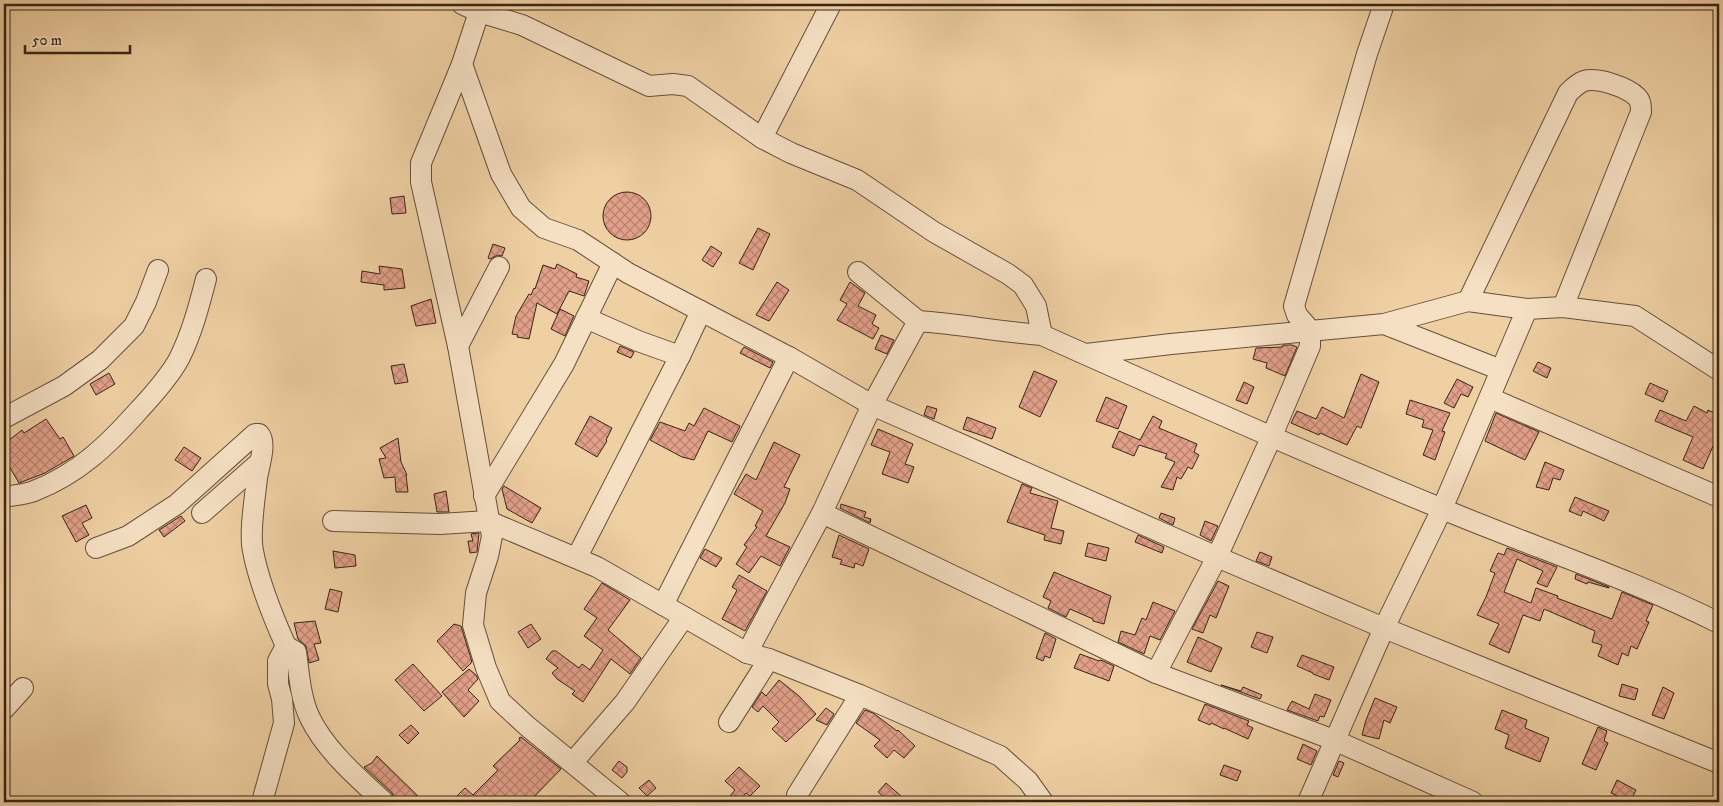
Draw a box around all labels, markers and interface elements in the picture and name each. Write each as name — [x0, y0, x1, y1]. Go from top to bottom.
scale bar — [25, 22, 130, 54]
text: 50 m — [32, 31, 62, 50]

